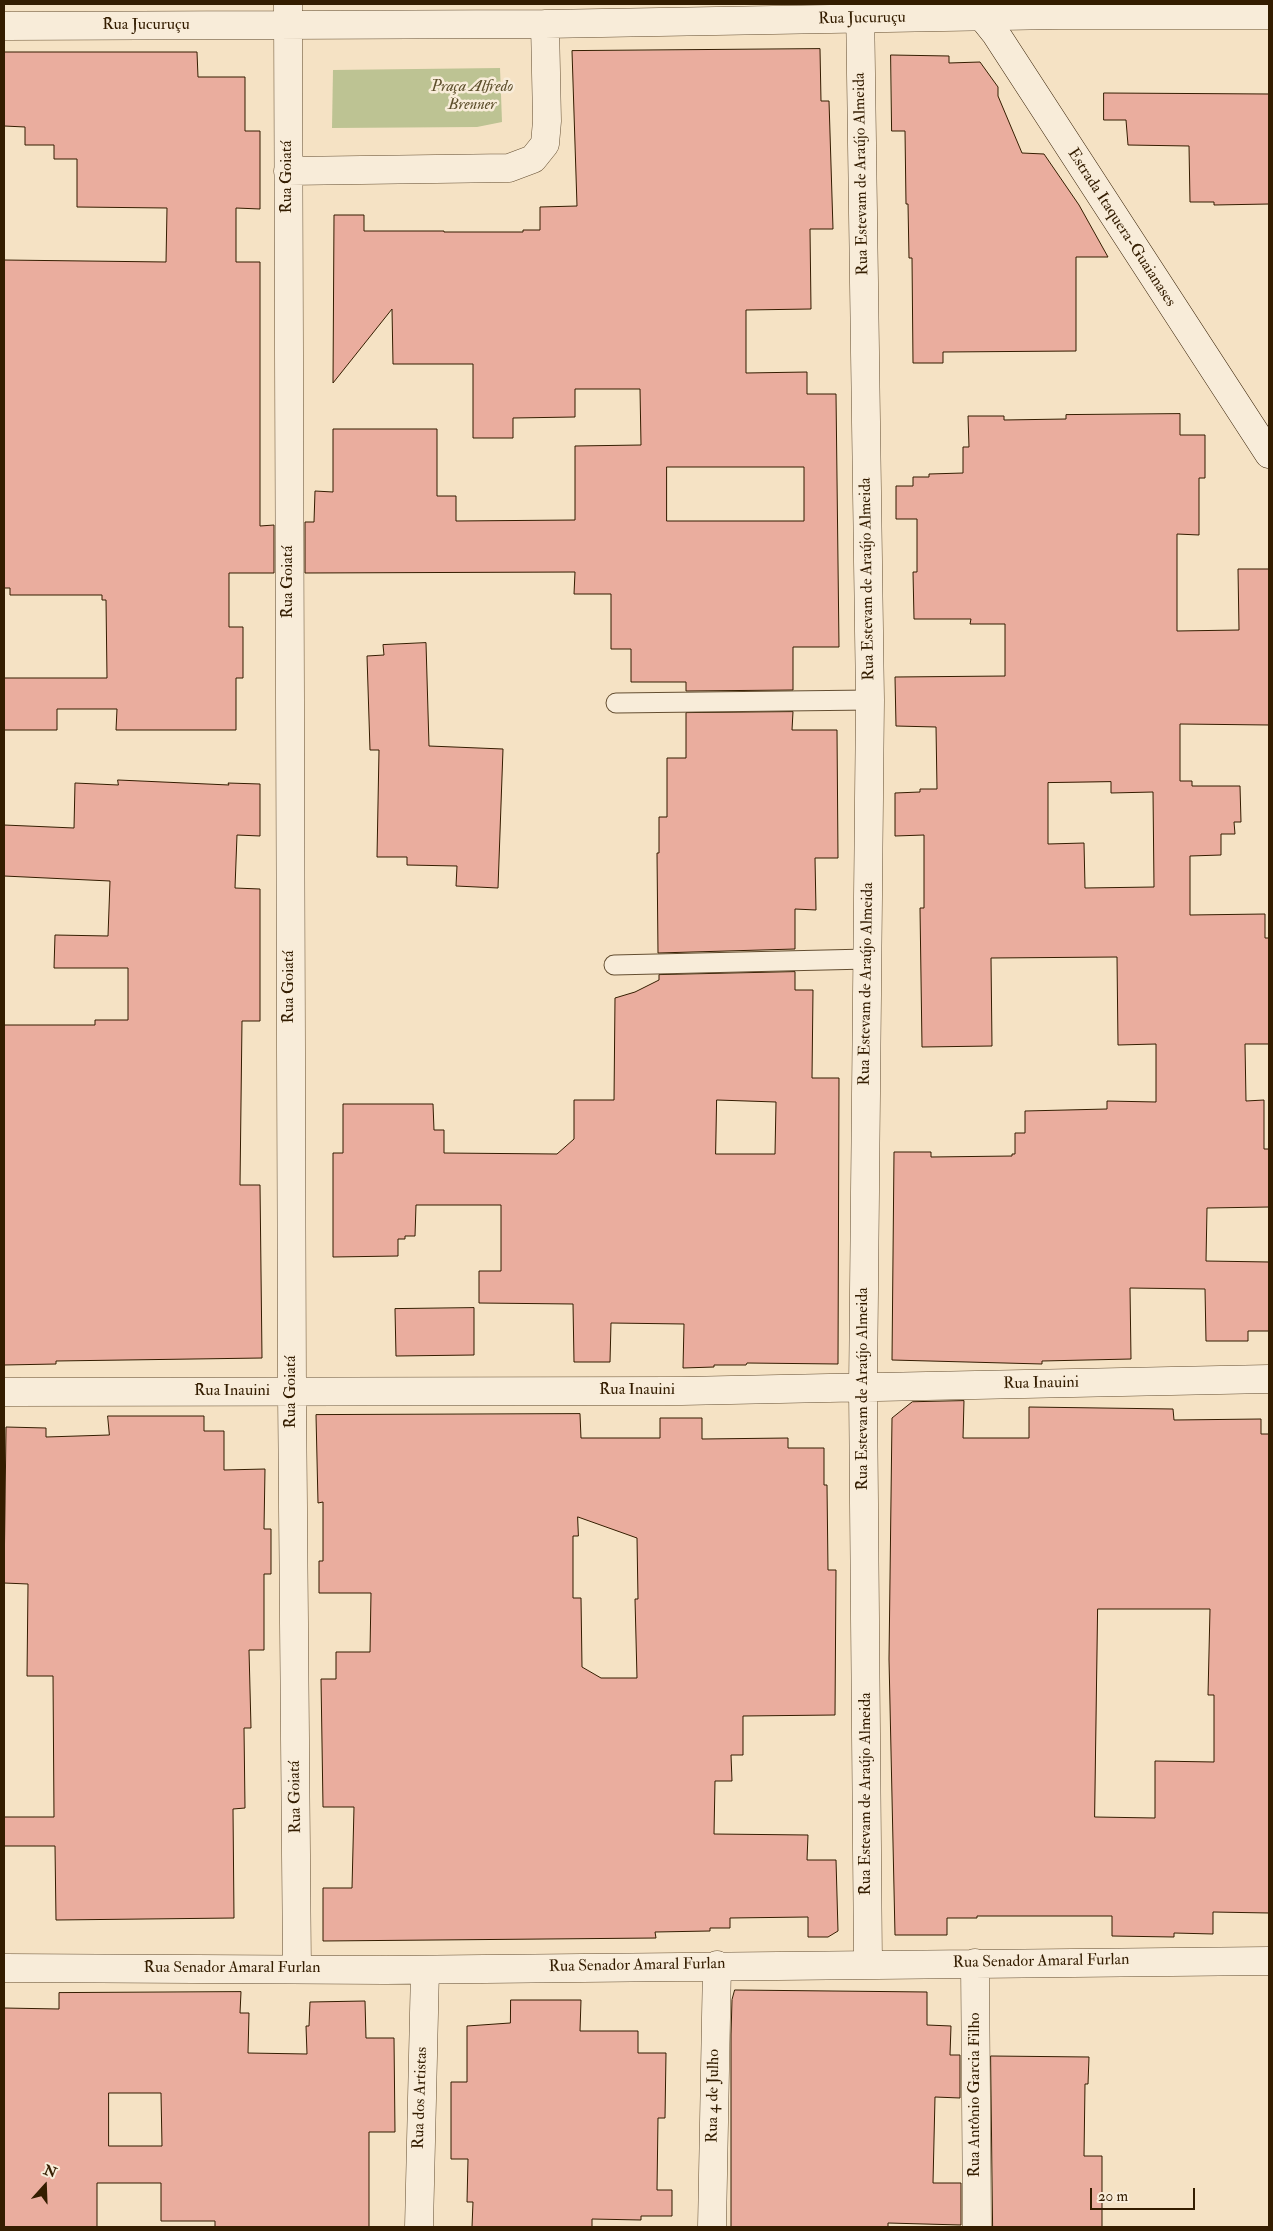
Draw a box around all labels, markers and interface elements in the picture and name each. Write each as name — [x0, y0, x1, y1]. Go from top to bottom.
street label: Rua Jucuruçu — [818, 9, 906, 29]
street label: Rua Jucuruçu — [102, 16, 190, 36]
street label: Rua Estevam de Araújo Almeida — [851, 72, 873, 276]
park label: Praça Alfredo Brenner — [431, 78, 513, 116]
street label: Rua Goiatá — [278, 140, 298, 214]
street label: Estrada Itaquera-Guaianases — [1063, 145, 1179, 311]
street label: Rua Estevam de Araújo Almeida — [857, 477, 879, 681]
street label: Rua Goiatá — [279, 545, 299, 619]
street label: Rua Estevam de Araújo Almeida — [856, 882, 878, 1086]
street label: Rua Goiatá — [280, 950, 300, 1024]
street label: Rua Estevam de Araújo Almeida — [854, 1287, 874, 1491]
street label: Rua Goiatá — [282, 1355, 302, 1429]
street label: Rua Inauini — [1003, 1374, 1079, 1394]
street label: Rua Inauini — [599, 1381, 675, 1401]
street label: Rua Inauini — [194, 1382, 270, 1402]
street label: Rua Estevam de Araújo Almeida — [857, 1692, 877, 1896]
street label: Rua Goiatá — [286, 1760, 306, 1834]
street label: Rua Senador Amaral Furlan — [952, 1951, 1130, 1973]
street label: Rua Senador Amaral Furlan — [548, 1955, 726, 1977]
street label: Rua Senador Amaral Furlan — [144, 1959, 320, 1979]
street label: Rua Antônio Garcia Filho — [966, 2012, 986, 2178]
street label: Rua dos Artistas — [410, 2047, 432, 2149]
street label: Rua 4 de Julho — [704, 2049, 724, 2143]
north arrow — [20, 2161, 70, 2211]
text: N — [41, 2161, 59, 2182]
scale bar — [1093, 2178, 1198, 2210]
text: 20 m — [1098, 2187, 1128, 2206]

